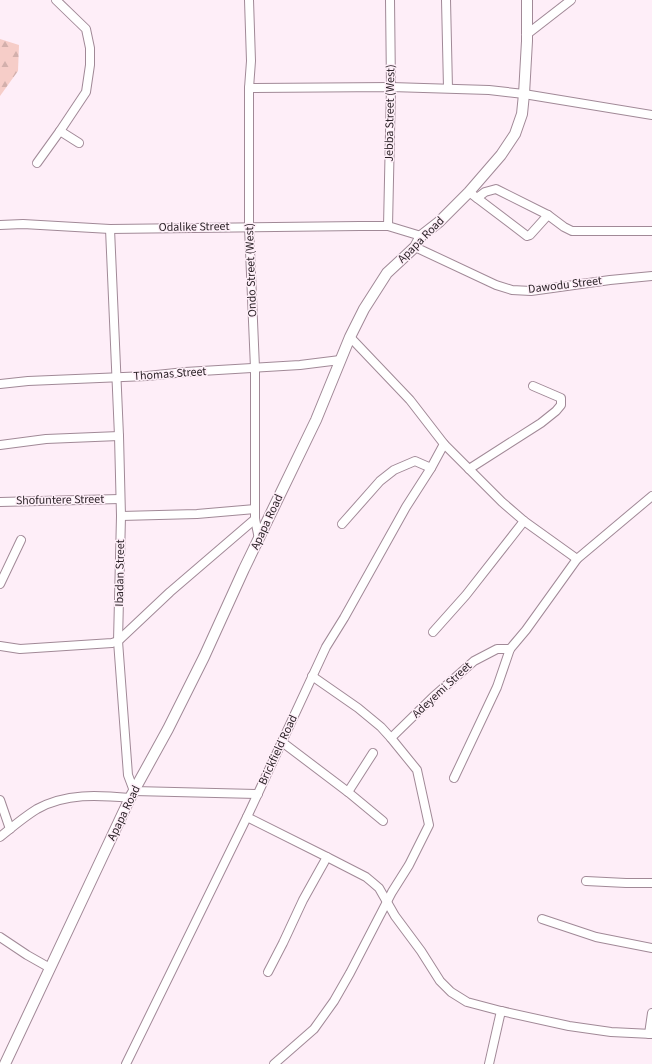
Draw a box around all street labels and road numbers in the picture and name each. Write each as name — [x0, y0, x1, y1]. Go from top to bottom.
street label: Jebba Street (West) — [381, 64, 399, 162]
street label: Apapa Road — [394, 213, 448, 267]
street label: Odalike Street — [158, 218, 230, 236]
street label: Ondo Street (West) — [241, 223, 261, 317]
street label: Dawodu Street — [527, 272, 603, 298]
street label: Thomas Street — [133, 363, 207, 385]
street label: Shofuntere Street — [16, 491, 104, 509]
street label: Apapa Road — [247, 491, 287, 553]
street label: Ibadan Street — [111, 539, 129, 607]
street label: Adeyemi Street — [408, 658, 476, 722]
street label: Brickfield Road — [254, 712, 302, 788]
street label: Apapa Road — [103, 782, 145, 844]

